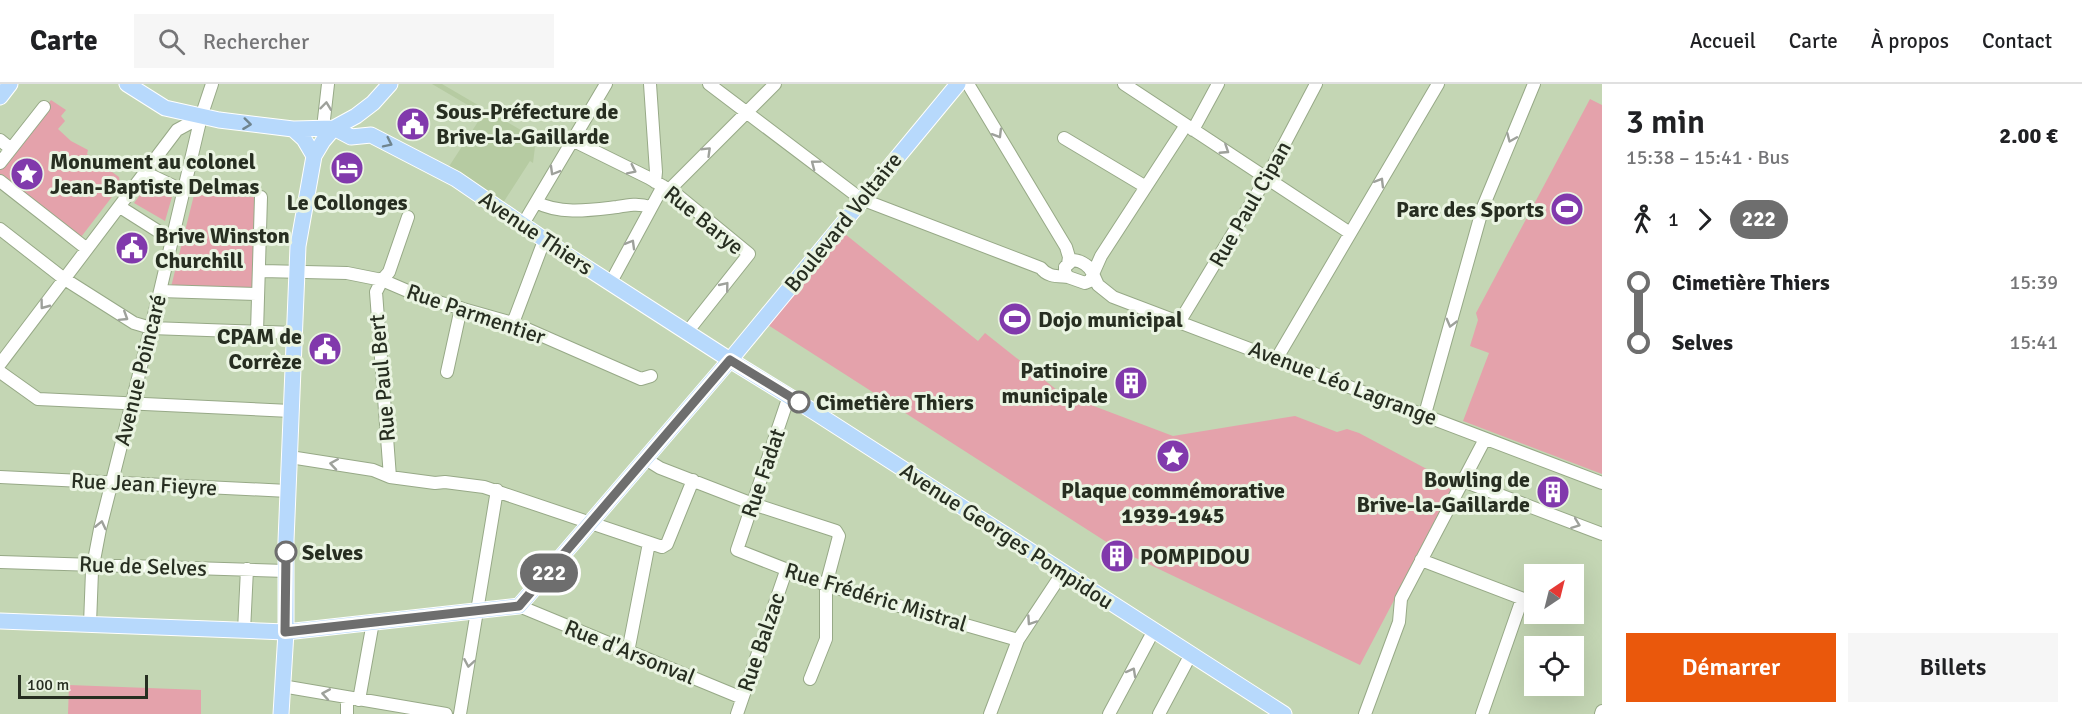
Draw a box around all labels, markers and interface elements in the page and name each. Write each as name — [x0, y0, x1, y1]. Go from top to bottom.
search box — [134, 14, 554, 68]
text: Carte — [30, 24, 98, 58]
icon: search — [155, 25, 188, 58]
text: Rechercher — [203, 28, 309, 55]
text: Accueil — [1690, 28, 1756, 54]
text: Carte — [1789, 28, 1838, 54]
text: À propos — [1871, 28, 1949, 54]
text: Contact — [1982, 28, 2052, 54]
place label: Sous-Préfecture de Brive-la-Gaillarde — [436, 98, 618, 150]
one-way arrow — [319, 102, 331, 111]
text: 3 min — [1626, 102, 1705, 143]
public building icon: Sous-Préfecture de Brive-la-Gaillarde — [395, 106, 431, 142]
one-way arrow — [243, 117, 252, 129]
text: 2.00 € — [1999, 122, 2058, 149]
one-way arrow — [991, 128, 1002, 138]
one-way arrow — [1506, 132, 1518, 143]
one-way arrow — [382, 136, 393, 147]
street label: Rue Paul Cipan — [1203, 136, 1297, 272]
one-way arrow — [1219, 143, 1229, 155]
text: 15:38 – 15:41 · Bus — [1626, 145, 1789, 170]
one-way arrow — [700, 147, 711, 158]
street label: Boulevard Voltaire — [778, 147, 908, 297]
place label: Monument au colonel Jean-Baptiste Delmas — [50, 148, 259, 200]
hotel icon: Le Collonges — [329, 150, 365, 186]
place icon: Monument au colonel Jean-Baptiste Delmas — [9, 156, 45, 192]
one-way arrow — [810, 160, 821, 171]
one-way arrow — [626, 163, 637, 174]
one-way arrow — [550, 164, 562, 175]
one-way arrow — [1372, 178, 1384, 188]
street label: Rue Barye — [659, 180, 749, 260]
street label: Avenue Thiers — [474, 185, 598, 281]
place label: Le Collonges — [286, 189, 408, 216]
sports icon: Parc des Sports — [1549, 191, 1585, 227]
place label: Parc des Sports — [1396, 196, 1544, 223]
icon: walk — [1626, 203, 1659, 236]
icon: forward — [1688, 203, 1721, 236]
text: 222 — [1742, 206, 1776, 232]
text: 1 — [1668, 207, 1679, 232]
place label: Brive Winston Churchill — [155, 222, 290, 274]
public building icon: Brive Winston Churchill — [114, 230, 150, 266]
one-way arrow — [623, 240, 635, 250]
text: Cimetière Thiers — [1672, 269, 1830, 296]
text: 15:39 — [2009, 270, 2058, 295]
street label: Rue Parmentier — [403, 278, 549, 350]
one-way arrow — [718, 282, 729, 293]
street label: Avenue Poincaré — [108, 291, 172, 449]
one-way arrow — [40, 298, 51, 309]
sports icon: Dojo municipal — [997, 301, 1033, 337]
place label: Dojo municipal — [1038, 306, 1183, 333]
one-way arrow — [118, 309, 128, 321]
street label: Rue Paul Bert — [363, 313, 401, 443]
one-way arrow — [1446, 317, 1458, 328]
place label: CPAM de Corrèze — [217, 323, 302, 375]
text: Selves — [1672, 329, 1733, 356]
text: 15:41 — [2009, 330, 2058, 355]
public building icon: CPAM de Corrèze — [307, 331, 343, 367]
street label: Avenue Léo Lagrange — [1245, 335, 1441, 431]
place label: Patinoire municipale — [1002, 357, 1108, 409]
building icon: Patinoire municipale — [1113, 365, 1149, 401]
place label: Cimetière Thiers — [816, 389, 974, 416]
marker: Cimetière Thiers — [788, 391, 810, 413]
street label: Rue Fadat — [735, 425, 791, 521]
place icon: Plaque commémorative 1939-1945 — [1155, 438, 1191, 474]
street label: Avenue Georges Pompidou — [895, 457, 1119, 615]
one-way arrow — [329, 458, 339, 470]
place label: Bowling de Brive-la-Gaillarde — [1356, 466, 1530, 518]
street label: Rue Jean Fieyre — [70, 467, 218, 501]
building icon: Bowling de Brive-la-Gaillarde — [1535, 474, 1571, 510]
place label: Plaque commémorative 1939-1945 — [1061, 477, 1285, 529]
one-way arrow — [1571, 517, 1581, 530]
one-way arrow — [94, 520, 107, 530]
building icon: POMPIDOU — [1099, 538, 1135, 574]
place label: Selves — [302, 539, 363, 566]
marker: Selves — [275, 541, 297, 563]
place label: POMPIDOU — [1140, 543, 1250, 570]
street label: Rue de Selves — [79, 550, 207, 582]
line badge: 222 — [514, 554, 584, 592]
street label: Rue Frédéric Mistral — [782, 556, 970, 638]
text: 222 — [532, 560, 566, 586]
north arrow — [1524, 564, 1584, 624]
map controls — [1524, 564, 1584, 696]
street label: Rue Balzac — [731, 589, 791, 695]
street label: Rue d'Arsonval — [561, 614, 699, 690]
one-way arrow — [1027, 614, 1038, 625]
button: Démarrer — [1626, 633, 1836, 702]
button: Billets — [1848, 633, 2058, 702]
button: locate — [1524, 636, 1584, 696]
one-way arrow — [463, 658, 476, 668]
one-way arrow — [1125, 668, 1136, 679]
scale bar — [18, 672, 148, 700]
text: 100 m — [27, 675, 69, 695]
one-way arrow — [322, 688, 332, 701]

